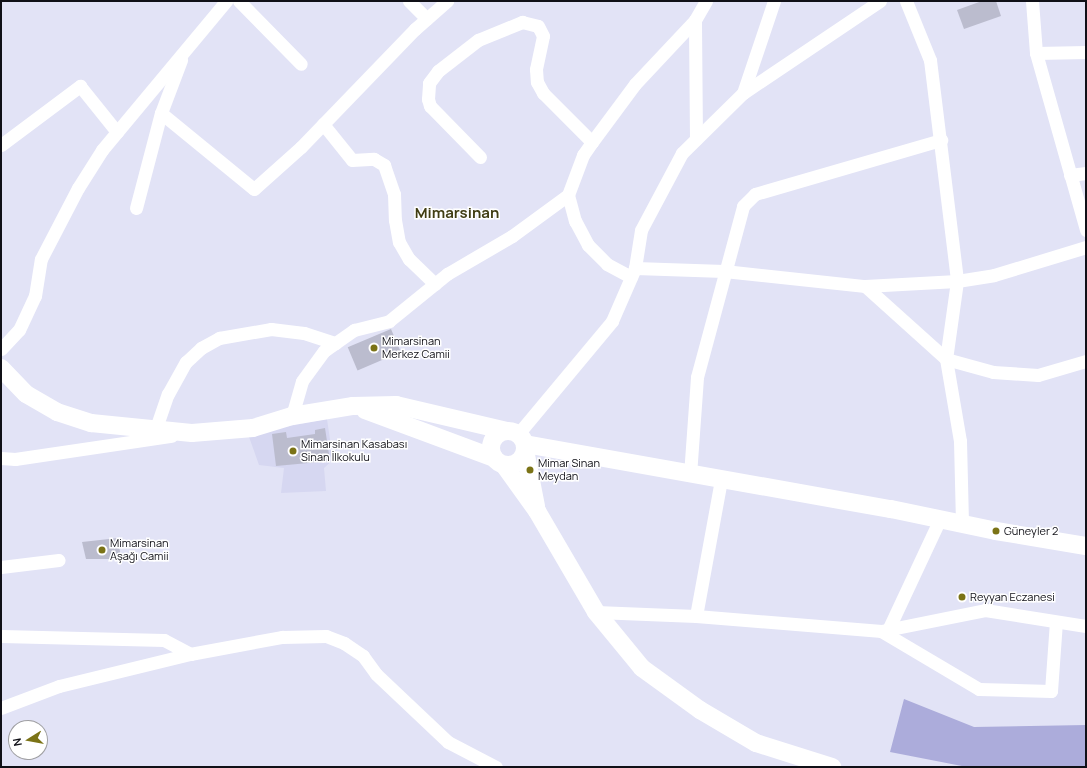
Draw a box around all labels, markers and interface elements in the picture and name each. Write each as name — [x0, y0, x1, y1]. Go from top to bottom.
district label: Mimarsinan — [415, 204, 499, 222]
place label: Mimarsinan Merkez Camii — [382, 335, 450, 361]
marker: Mimarsinan Merkez Camii — [369, 343, 379, 353]
place label: Mimarsinan Kasabası Sinan İlkokulu — [301, 438, 407, 464]
marker: Mimarsinan Kasabası Sinan İlkokulu — [288, 446, 298, 456]
place label: Mimar Sinan Meydan — [538, 457, 600, 483]
marker: Mimar Sinan Meydan — [525, 465, 535, 475]
place label: Güneyler 2 — [1004, 524, 1058, 538]
marker: Güneyler 2 — [991, 526, 1001, 536]
place label: Mimarsinan Aşağı Camii — [110, 537, 169, 563]
marker: Mimarsinan Aşağı Camii — [97, 545, 107, 555]
place label: Reyyan Eczanesi — [970, 590, 1055, 604]
marker: Reyyan Eczanesi — [957, 592, 967, 602]
north arrow — [8, 720, 48, 760]
text: N — [9, 737, 25, 748]

